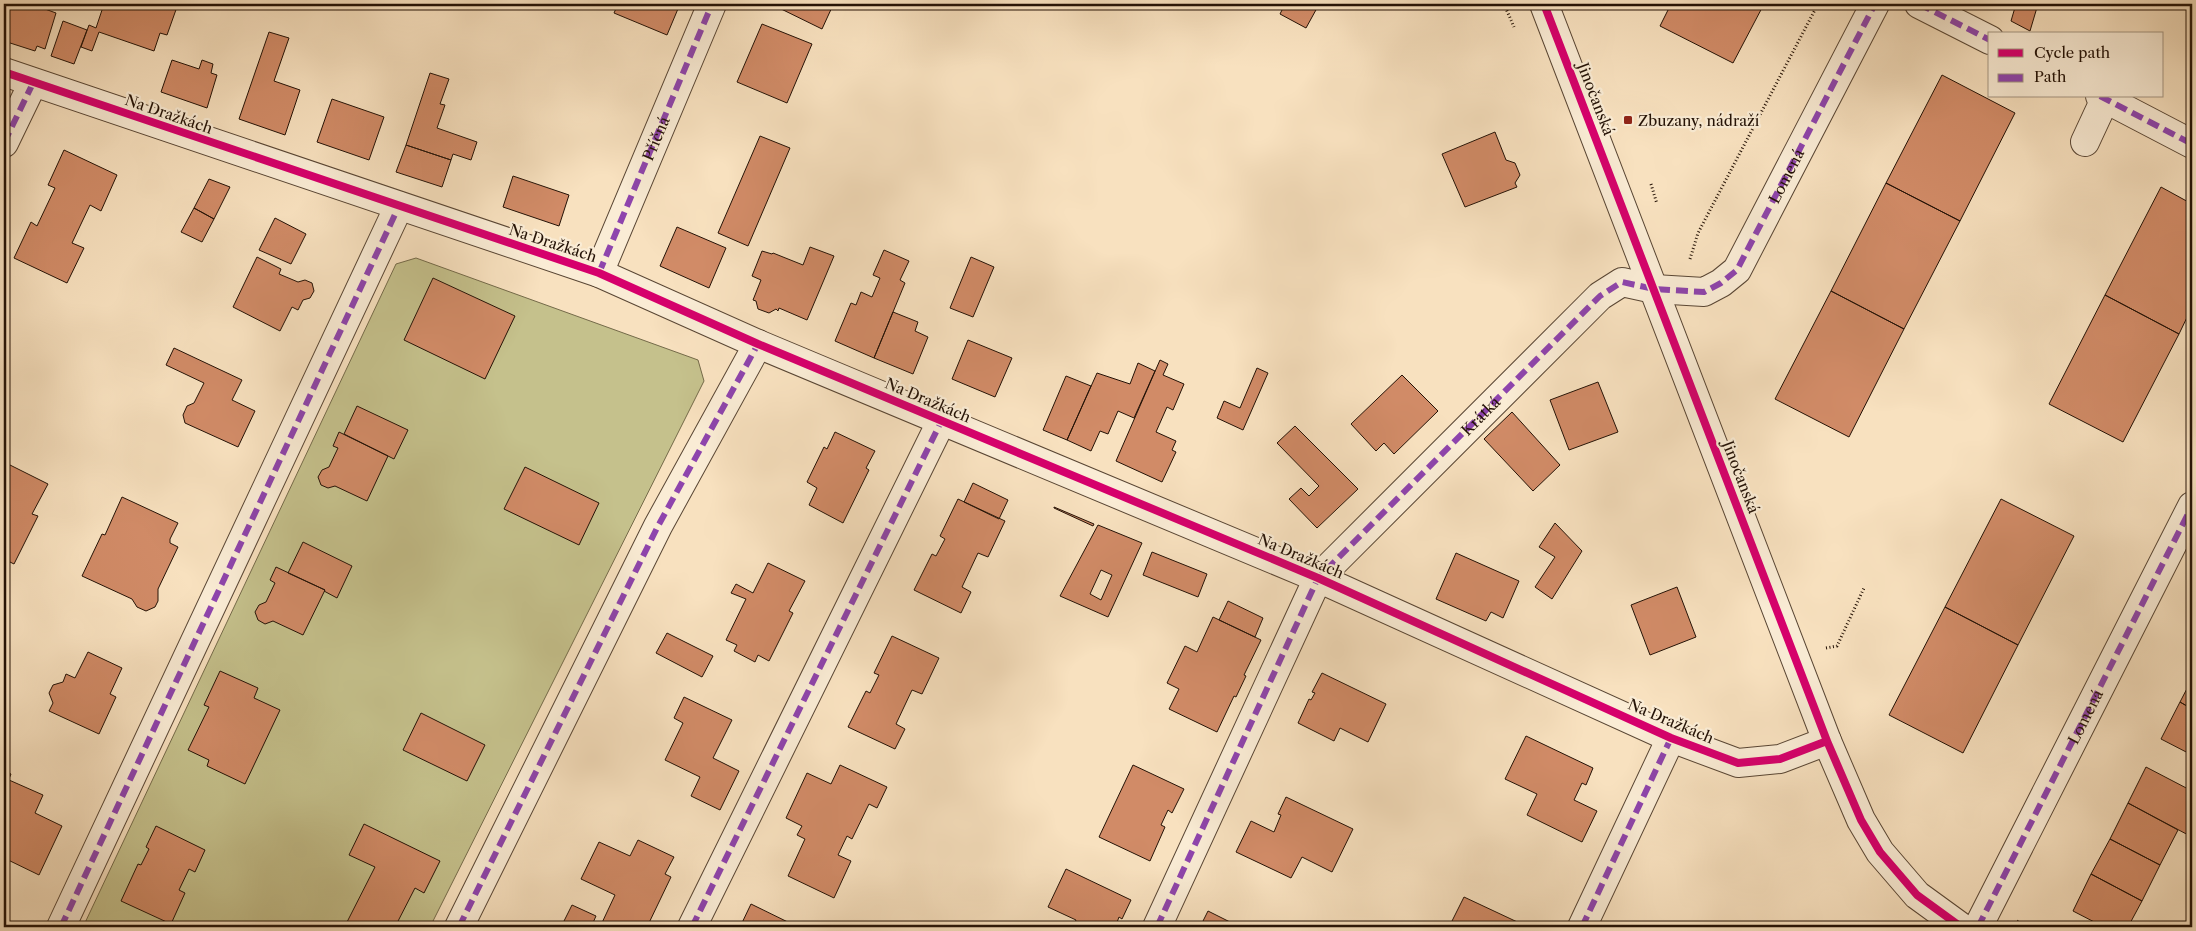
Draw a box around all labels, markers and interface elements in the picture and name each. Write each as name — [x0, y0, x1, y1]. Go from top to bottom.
legend — [1988, 32, 2164, 98]
text: Cycle path — [2034, 43, 2111, 62]
street label: Jinočanská — [1573, 58, 1619, 138]
text: Path — [2034, 67, 2067, 86]
street label: Na Dražkách — [123, 90, 216, 138]
place label: Zbuzany, nádraží — [1638, 111, 1760, 130]
street label: Příčná — [638, 113, 673, 163]
marker: Zbuzany, nádraží — [1622, 114, 1634, 126]
street label: Lomená — [1764, 145, 1808, 206]
street label: Na Dražkách — [507, 220, 600, 266]
street label: Na Dražkách — [882, 373, 974, 427]
street label: Krátká — [1457, 392, 1504, 439]
street label: Jinočanská — [1718, 436, 1764, 516]
street label: Na Dražkách — [1255, 529, 1347, 583]
street label: Lomená — [2063, 686, 2107, 747]
street label: Na Dražkách — [1625, 694, 1717, 748]

